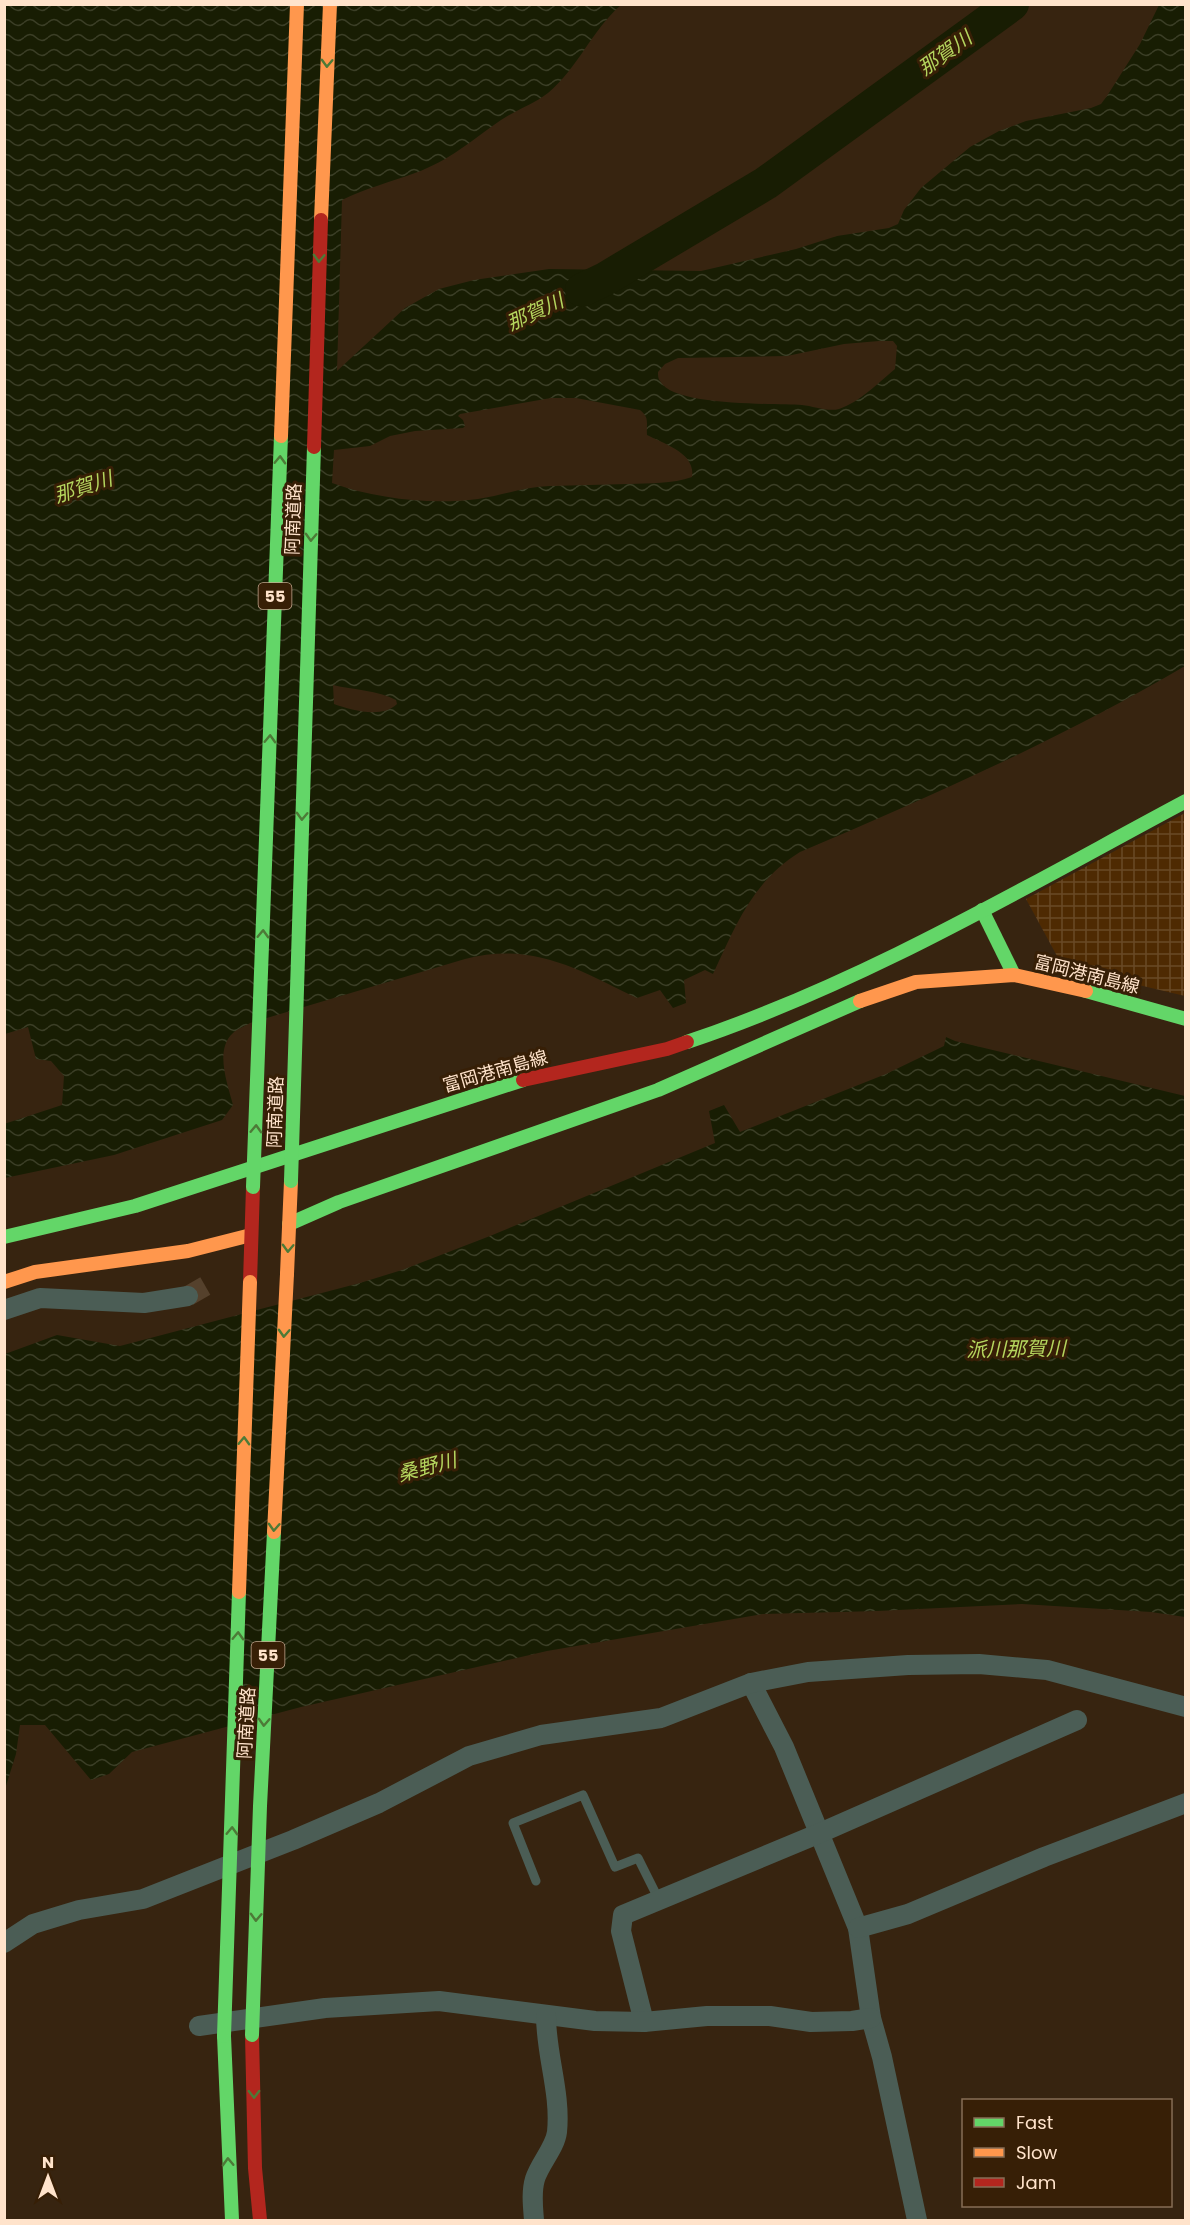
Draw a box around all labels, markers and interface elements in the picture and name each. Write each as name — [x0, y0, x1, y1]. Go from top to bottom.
water label: 那賀川 — [913, 23, 979, 82]
one-way arrow — [321, 58, 334, 67]
one-way arrow — [313, 253, 326, 262]
water label: 那賀川 — [502, 286, 570, 337]
one-way arrow — [274, 456, 287, 465]
water label: 那賀川 — [50, 464, 118, 510]
street label: 阿南道路 — [279, 483, 307, 555]
one-way arrow — [304, 532, 317, 541]
road number: 55 — [258, 583, 292, 609]
one-way arrow — [264, 735, 276, 744]
one-way arrow — [296, 811, 309, 820]
one-way arrow — [256, 930, 269, 939]
street label: 富岡港南島線 — [1032, 949, 1142, 999]
street label: 富岡港南島線 — [440, 1044, 550, 1098]
street label: 阿南道路 — [261, 1076, 289, 1148]
one-way arrow — [249, 1124, 262, 1133]
one-way arrow — [282, 1244, 295, 1253]
one-way arrow — [278, 1328, 291, 1337]
water label: 派川那賀川 — [966, 1334, 1068, 1364]
one-way arrow — [238, 1436, 251, 1445]
water label: 桑野川 — [394, 1445, 462, 1488]
one-way arrow — [268, 1523, 281, 1532]
one-way arrow — [232, 1631, 244, 1640]
road number: 55 — [252, 1642, 284, 1668]
street label: 阿南道路 — [232, 1686, 260, 1760]
one-way arrow — [258, 1718, 271, 1727]
one-way arrow — [225, 1826, 238, 1835]
one-way arrow — [250, 1913, 263, 1922]
one-way arrow — [247, 2089, 260, 2098]
legend — [962, 2099, 1172, 2207]
text: Fast — [1016, 2110, 1053, 2135]
text: Slow — [1016, 2140, 1058, 2165]
north arrow — [18, 2147, 78, 2207]
text: N — [42, 2151, 54, 2174]
one-way arrow — [222, 2158, 235, 2167]
text: Jam — [1016, 2170, 1056, 2195]

